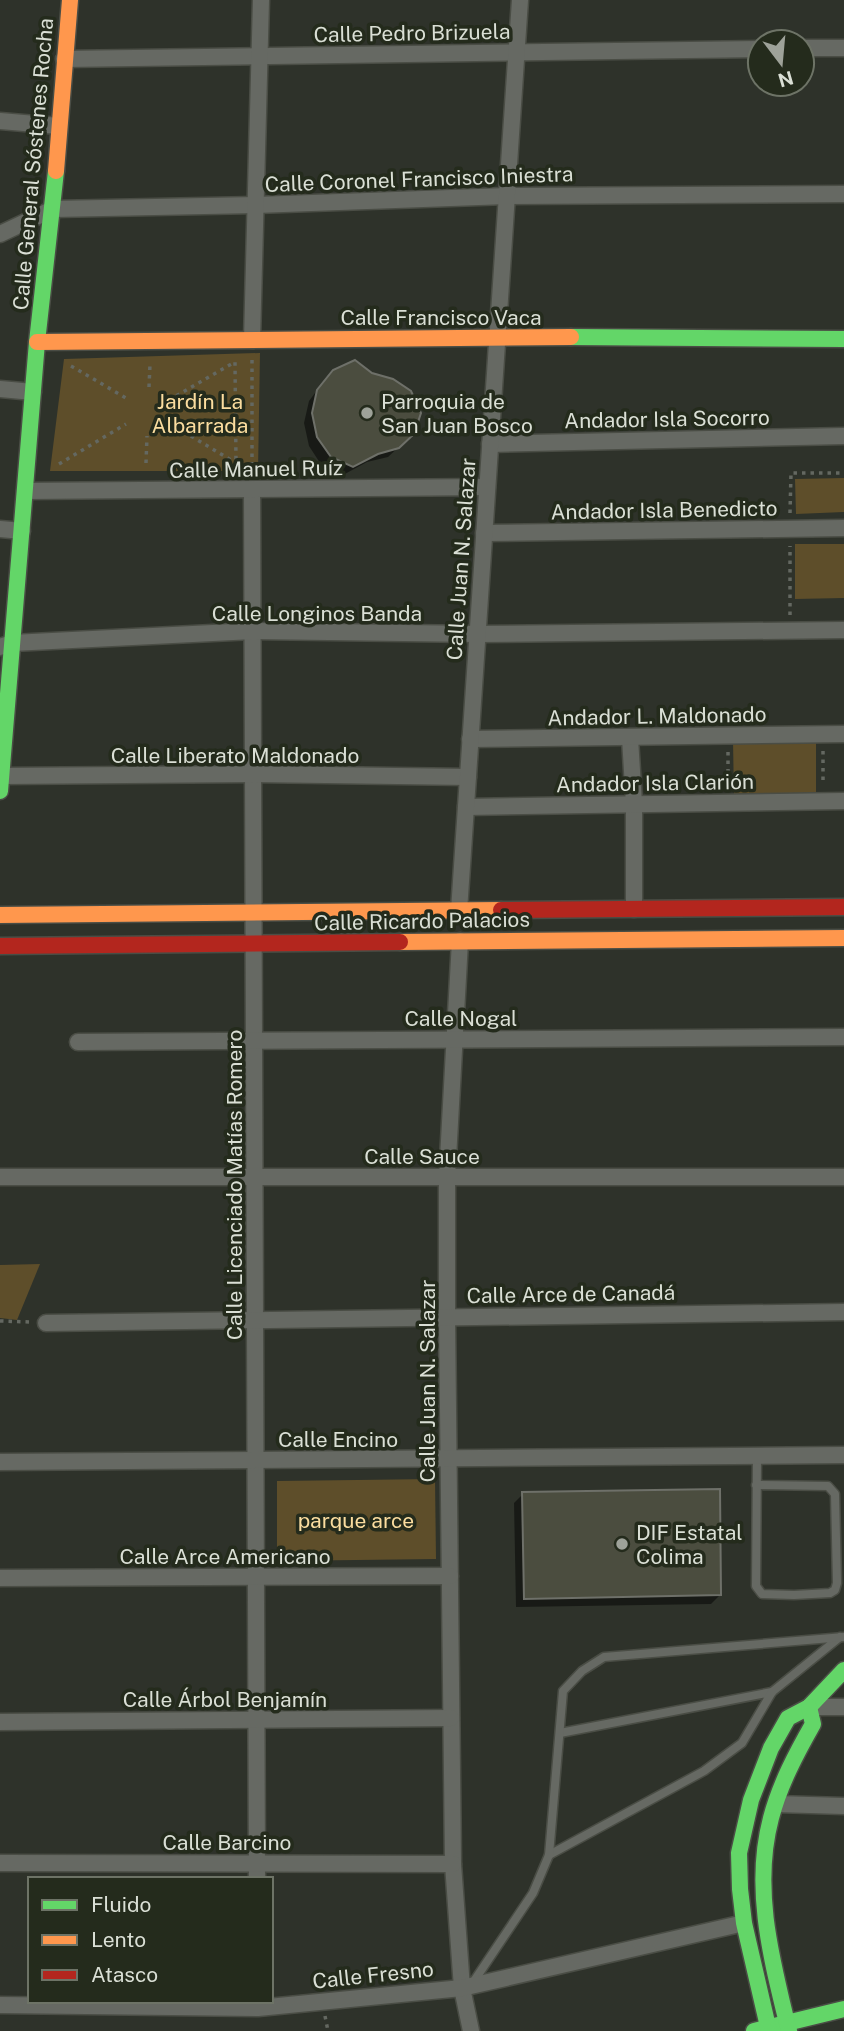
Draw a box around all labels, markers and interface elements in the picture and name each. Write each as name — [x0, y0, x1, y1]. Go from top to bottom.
street label: Calle General Sóstenes Rocha — [8, 17, 58, 311]
street label: Calle Pedro Brizuela — [313, 19, 511, 47]
north arrow — [746, 28, 816, 98]
text: N — [776, 67, 796, 92]
street label: Calle Coronel Francisco Iniestra — [264, 161, 574, 197]
street label: Calle Francisco Vaca — [340, 305, 542, 330]
park label: Jardín La Albarrada — [152, 389, 248, 438]
place label: Parroquia de San Juan Bosco — [381, 389, 533, 438]
marker: Parroquia de San Juan Bosco — [359, 405, 375, 421]
street label: Andador Isla Socorro — [564, 405, 770, 433]
street label: Calle Manuel Ruíz — [169, 455, 343, 483]
street label: Calle Juan N. Salazar — [441, 457, 481, 661]
street label: Andador Isla Benedicto — [550, 496, 778, 524]
street label: Calle Longinos Banda — [212, 601, 422, 626]
street label: Andador L. Maldonado — [547, 702, 767, 730]
street label: Calle Liberato Maldonado — [111, 743, 359, 768]
street label: Andador Isla Clarión — [556, 769, 754, 797]
street label: Calle Ricardo Palacios — [314, 907, 530, 935]
street label: Calle Nogal — [405, 1006, 517, 1031]
street label: Calle Licenciado Matías Romero — [222, 1030, 247, 1340]
street label: Calle Sauce — [364, 1144, 480, 1169]
street label: Calle Juan N. Salazar — [415, 1280, 440, 1482]
street label: Calle Arce de Canadá — [466, 1280, 676, 1308]
street label: Calle Encino — [278, 1427, 398, 1452]
park label: parque arce — [298, 1508, 414, 1533]
place label: DIF Estatal Colima — [636, 1520, 743, 1569]
marker: DIF Estatal Colima — [614, 1536, 630, 1552]
street label: Calle Arce Americano — [119, 1544, 331, 1569]
street label: Calle Árbol Benjamín — [123, 1687, 327, 1712]
street label: Calle Barcino — [162, 1830, 292, 1855]
legend — [28, 1877, 273, 2003]
text: Fluido — [91, 1892, 151, 1917]
text: Lento — [91, 1927, 146, 1952]
street label: Calle Fresno — [311, 1956, 435, 1994]
text: Atasco — [91, 1962, 158, 1987]

